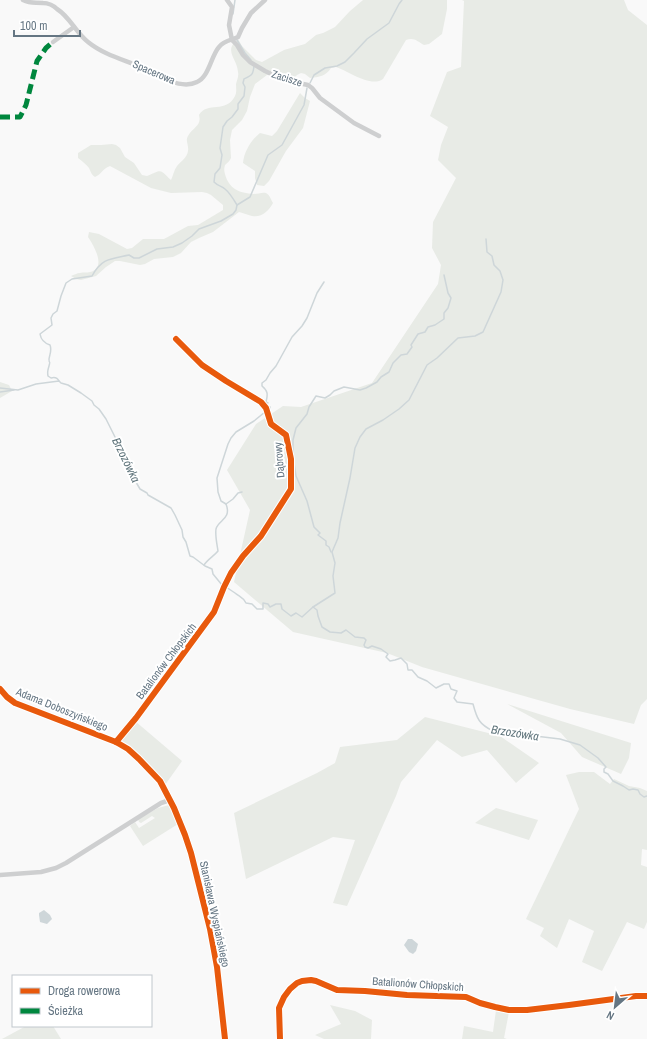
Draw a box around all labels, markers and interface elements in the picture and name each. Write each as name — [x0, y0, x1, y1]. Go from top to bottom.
scale bar — [14, 12, 80, 38]
text: 100 m — [20, 18, 47, 34]
street label: Spacerowa — [130, 57, 178, 87]
street label: Zacisze — [270, 66, 304, 90]
water label: Brzozówka — [108, 435, 144, 486]
street label: Dąbrowy — [270, 441, 288, 478]
street label: Batalionów Chłopskich — [133, 620, 199, 702]
street label: Adama Doboszyńskiego — [13, 684, 110, 734]
water label: Brzozówka — [490, 721, 541, 745]
street label: Stanisława Wyspiańskiego — [197, 860, 233, 968]
street label: Batalionów Chłopskich — [372, 974, 464, 994]
legend — [12, 975, 152, 1027]
text: Droga rowerowa — [48, 983, 121, 999]
north arrow — [595, 987, 635, 1027]
text: Ścieżka — [48, 1003, 84, 1019]
text: N — [604, 1008, 616, 1024]

